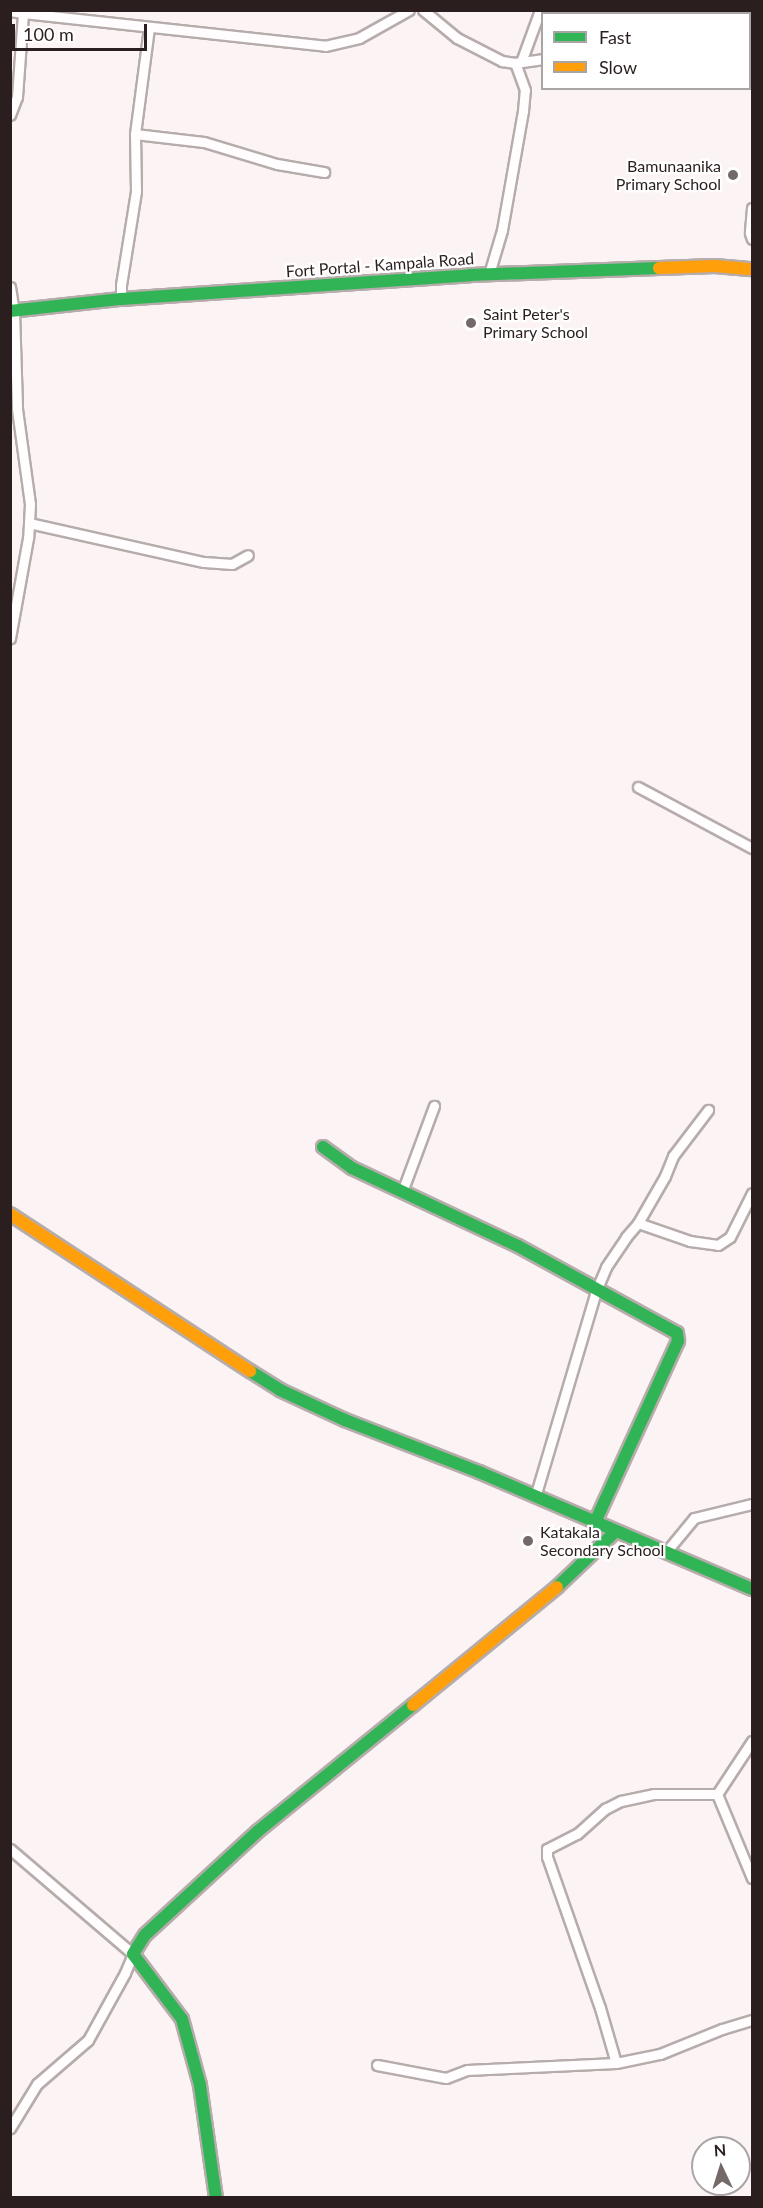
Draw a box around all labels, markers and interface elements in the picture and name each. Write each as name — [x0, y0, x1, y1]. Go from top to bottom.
scale bar — [15, 12, 150, 50]
legend — [541, 12, 751, 90]
text: 100 m — [23, 23, 74, 45]
text: Fast — [599, 26, 631, 48]
text: Slow — [599, 56, 637, 78]
place label: Bamunaanika Primary School — [615, 156, 721, 194]
marker: Bamunaanika Primary School — [726, 168, 740, 182]
street label: Fort Portal - Kampala Road — [285, 249, 475, 281]
place label: Saint Peter's Primary School — [483, 304, 589, 342]
marker: Saint Peter's Primary School — [464, 316, 478, 330]
place label: Katakala Secondary School — [540, 1522, 665, 1560]
marker: Katakala Secondary School — [521, 1534, 535, 1548]
north arrow — [691, 2136, 751, 2196]
text: N — [713, 2140, 727, 2159]

